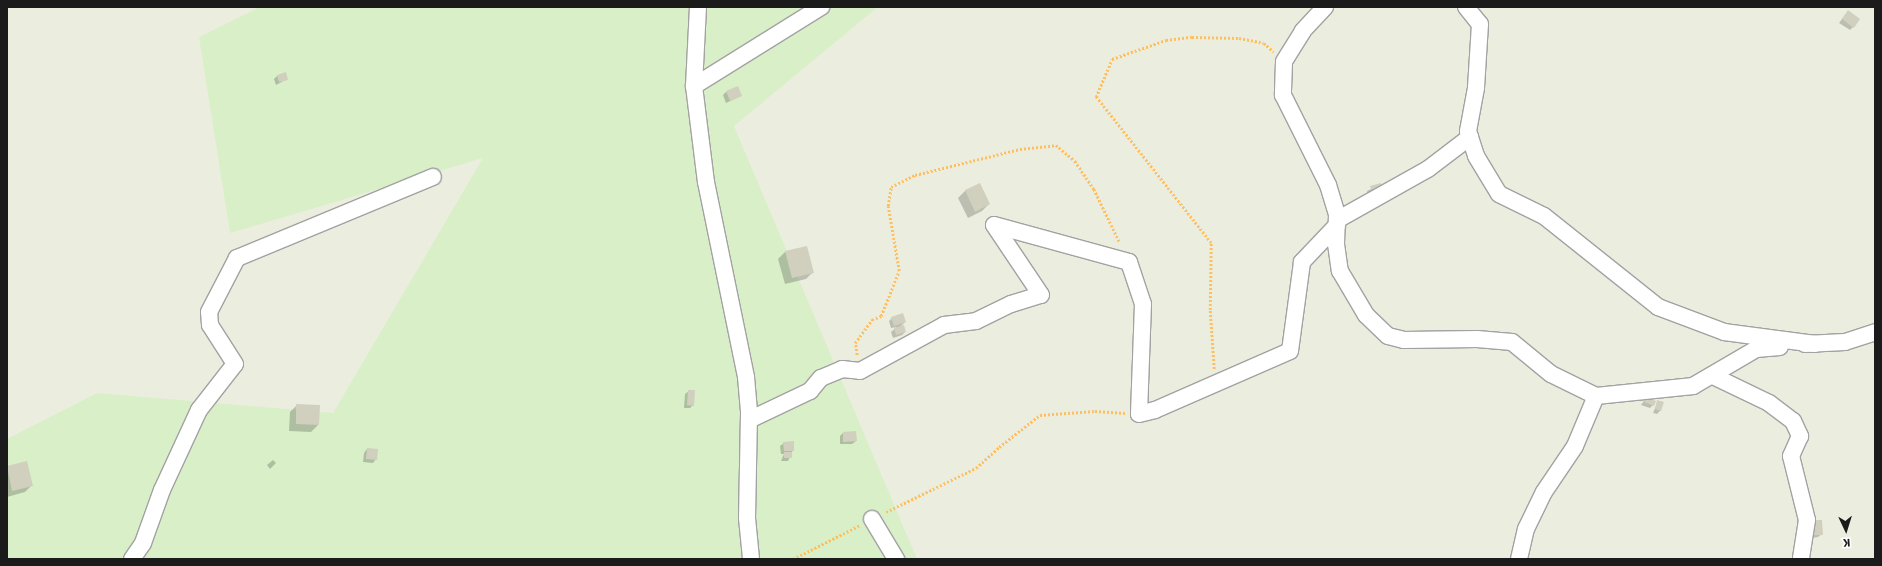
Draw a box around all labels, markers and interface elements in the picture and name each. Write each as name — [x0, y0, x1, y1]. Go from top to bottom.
north arrow — [1826, 510, 1866, 550]
text: K — [1843, 536, 1851, 549]

